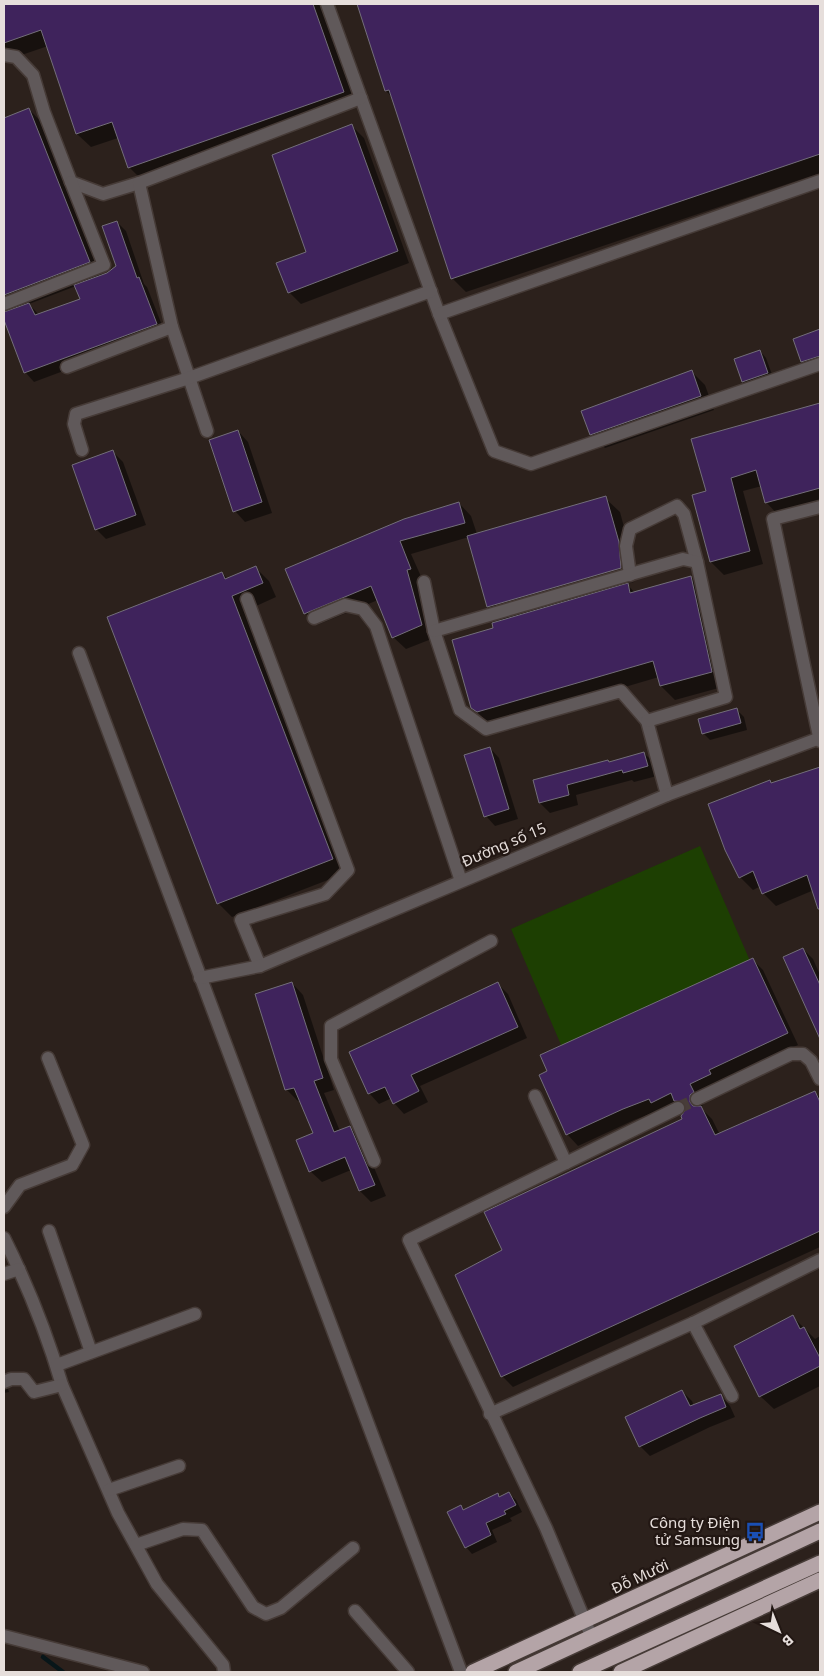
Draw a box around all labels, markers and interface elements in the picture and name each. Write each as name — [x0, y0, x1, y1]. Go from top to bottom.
street label: Đường số 15 — [458, 817, 549, 871]
place label: Công ty Điện tử Samsung — [650, 1512, 740, 1549]
bus stop icon: Công ty Điện tử Samsung — [744, 1521, 766, 1543]
street label: Đỗ Mười — [608, 1554, 671, 1598]
north arrow — [754, 1606, 804, 1656]
text: B — [778, 1631, 798, 1651]

